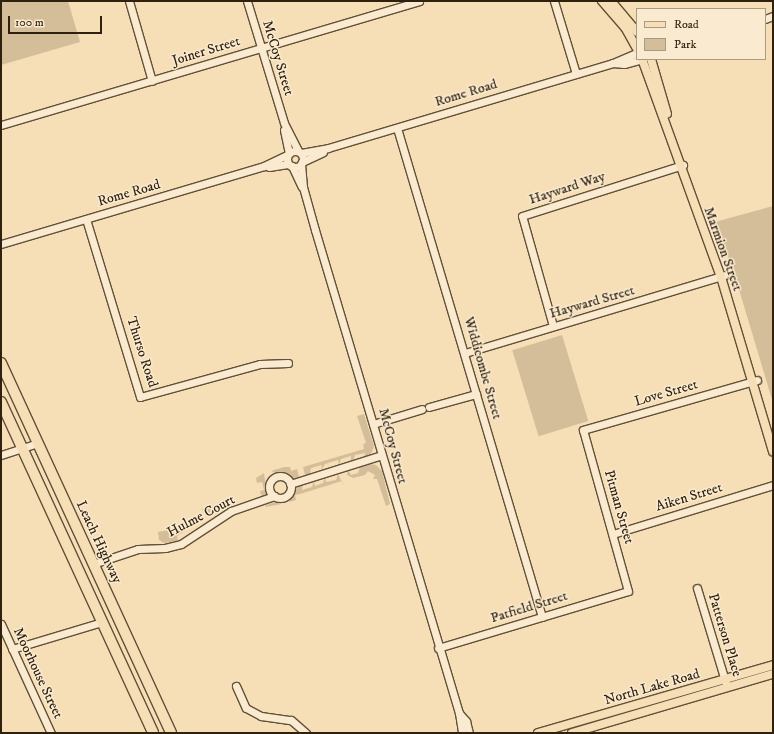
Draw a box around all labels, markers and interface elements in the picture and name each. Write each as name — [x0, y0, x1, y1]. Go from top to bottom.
scale bar — [10, 8, 104, 34]
legend — [636, 8, 766, 60]
text: 100 m — [15, 15, 44, 30]
text: Road — [674, 17, 699, 32]
street label: McCoy Street — [259, 18, 297, 98]
street label: Joiner Street — [170, 33, 242, 69]
text: Park — [674, 37, 696, 52]
street label: Rome Road — [433, 76, 499, 110]
street label: Hayward Way — [527, 168, 607, 208]
street label: Rome Road — [96, 176, 162, 210]
street label: Marmion Street — [700, 205, 746, 293]
street label: Hayward Street — [548, 282, 636, 322]
street label: Thurso Road — [123, 315, 161, 389]
street label: Widdicombe Street — [460, 315, 506, 421]
street label: Love Street — [632, 376, 700, 410]
street label: McCoy Street — [375, 406, 411, 486]
street label: Pitman Street — [600, 468, 638, 546]
street label: Aiken Street — [654, 479, 724, 515]
street label: Hulme Court — [164, 491, 238, 541]
street label: Leach Highway — [73, 498, 125, 586]
street label: Patfield Street — [489, 587, 569, 627]
street label: Patterson Place — [704, 591, 746, 679]
street label: Moorhouse Street — [10, 625, 66, 721]
street label: North Lake Road — [602, 665, 702, 709]

